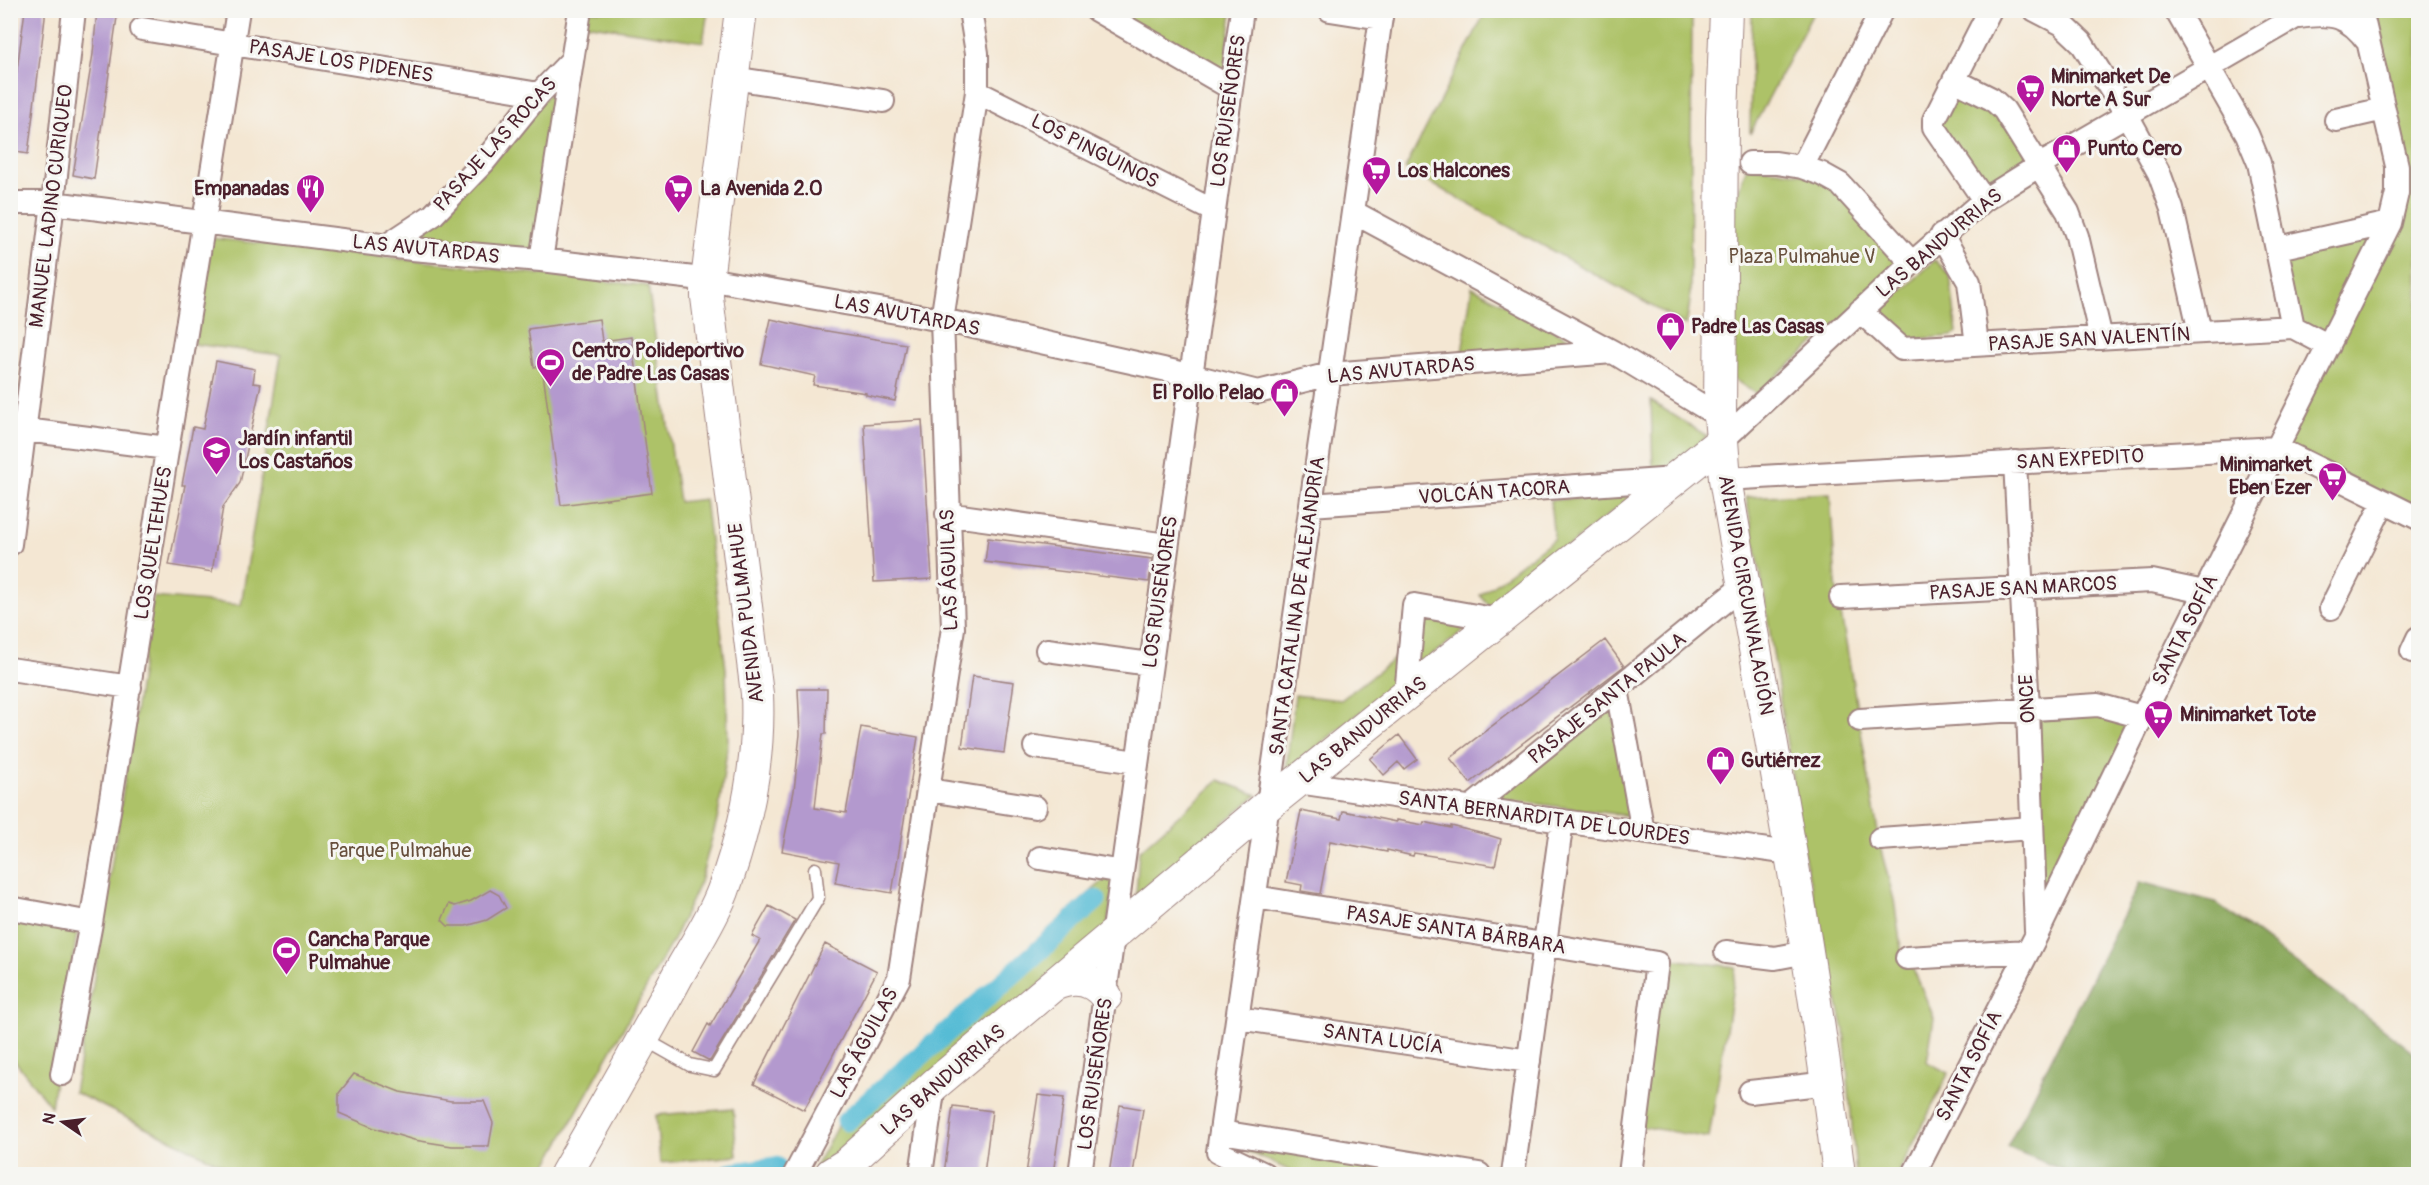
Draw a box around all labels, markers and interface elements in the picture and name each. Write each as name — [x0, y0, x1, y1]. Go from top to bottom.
street label: LOS RUISEÑORES — [1205, 33, 1251, 189]
street label: PASAJE LOS PIDENES — [247, 34, 435, 88]
place label: Minimarket De Norte A Sur — [2051, 64, 2172, 112]
street label: PASAJE LAS ROCAS — [428, 72, 562, 216]
supermarket icon: Minimarket De Norte A Sur — [2014, 72, 2046, 114]
street label: MANUEL LADINO CURIQUEO — [24, 83, 78, 329]
street label: LOS PINGUINOS — [1027, 108, 1163, 194]
shop icon: Punto Cero — [2050, 132, 2082, 174]
place label: Punto Cero — [2087, 136, 2182, 161]
supermarket icon: Los Halcones — [1360, 154, 1392, 196]
place label: Los Halcones — [1397, 158, 1510, 183]
restaurant icon: Empanadas — [294, 172, 326, 214]
supermarket icon: La Avenida 2.0 — [663, 172, 695, 214]
place label: Empanadas — [194, 176, 289, 201]
place label: La Avenida 2.0 — [700, 176, 823, 201]
street label: LAS BANDURRIAS — [1871, 183, 2007, 303]
street label: LAS AVUTARDAS — [351, 229, 501, 269]
park label: Plaza Pulmahue V — [1728, 244, 1876, 269]
street label: LAS AVUTARDAS — [832, 289, 982, 341]
shop icon: Padre Las Casas — [1654, 310, 1686, 352]
place label: Padre Las Casas — [1691, 314, 1824, 339]
street label: PASAJE SAN VALENTÍN — [1987, 321, 2191, 357]
place label: Centro Polideportivo de Padre Las Casas — [572, 338, 744, 386]
sports icon: Centro Polideportivo de Padre Las Casas — [535, 346, 567, 388]
street label: LAS AVUTARDAS — [1326, 351, 1476, 389]
shop icon: El Pollo Pelao — [1269, 376, 1301, 418]
place label: El Pollo Pelao — [1152, 380, 1264, 405]
place label: Jardín infantil Los Castaños — [238, 426, 353, 474]
school or university icon: Jardín infantil Los Castaños — [201, 434, 233, 476]
street label: SAN EXPEDITO — [2016, 443, 2144, 475]
place label: Minimarket Eben Ezer — [2219, 452, 2313, 500]
street label: SANTA CATALINA DE ALEJANDRÍA — [1264, 455, 1330, 757]
supermarket icon: Minimarket Eben Ezer — [2317, 460, 2349, 502]
street label: LOS QUELTEHUES — [129, 465, 177, 621]
street label: AVENIDA CIRCUNVALACIÓN — [1713, 473, 1779, 717]
street label: VOLCÁN TACORA — [1417, 474, 1571, 510]
street label: LAS ÁGUILAS — [934, 509, 964, 631]
street label: LOS RUISEÑORES — [1137, 514, 1183, 670]
street label: AVENIDA PULMAHUE — [723, 521, 769, 705]
street label: SANTA SOFÍA — [2146, 570, 2224, 690]
street label: PASAJE SAN MARCOS — [1928, 571, 2118, 605]
street label: PASAJE SANTA PAULA — [1523, 627, 1691, 769]
street label: LAS BANDURRIAS — [1294, 671, 1432, 789]
street label: ONCE — [2013, 674, 2041, 724]
supermarket icon: Minimarket Tote — [2143, 698, 2175, 740]
place label: Minimarket Tote — [2180, 702, 2317, 727]
shop icon: Gutiérrez — [1704, 744, 1736, 786]
place label: Gutiérrez — [1741, 748, 1821, 773]
street label: SANTA BERNARDITA DE LOURDES — [1397, 785, 1691, 851]
park label: Parque Pulmahue — [329, 838, 471, 863]
street label: PASAJE SANTA BÁRBARA — [1344, 900, 1568, 960]
place label: Cancha Parque Pulmahue — [308, 927, 431, 975]
sports icon: Cancha Parque Pulmahue — [271, 934, 303, 976]
street label: LAS ÁGUILAS — [824, 983, 904, 1103]
street label: LOS RUISEÑORES — [1072, 996, 1118, 1152]
street label: SANTA SOFÍA — [1930, 1006, 2008, 1126]
street label: SANTA LUCÍA — [1321, 1018, 1445, 1060]
street label: LAS BANDURRIAS — [875, 1019, 1011, 1141]
north arrow — [33, 1092, 93, 1152]
text: N — [38, 1111, 60, 1126]

